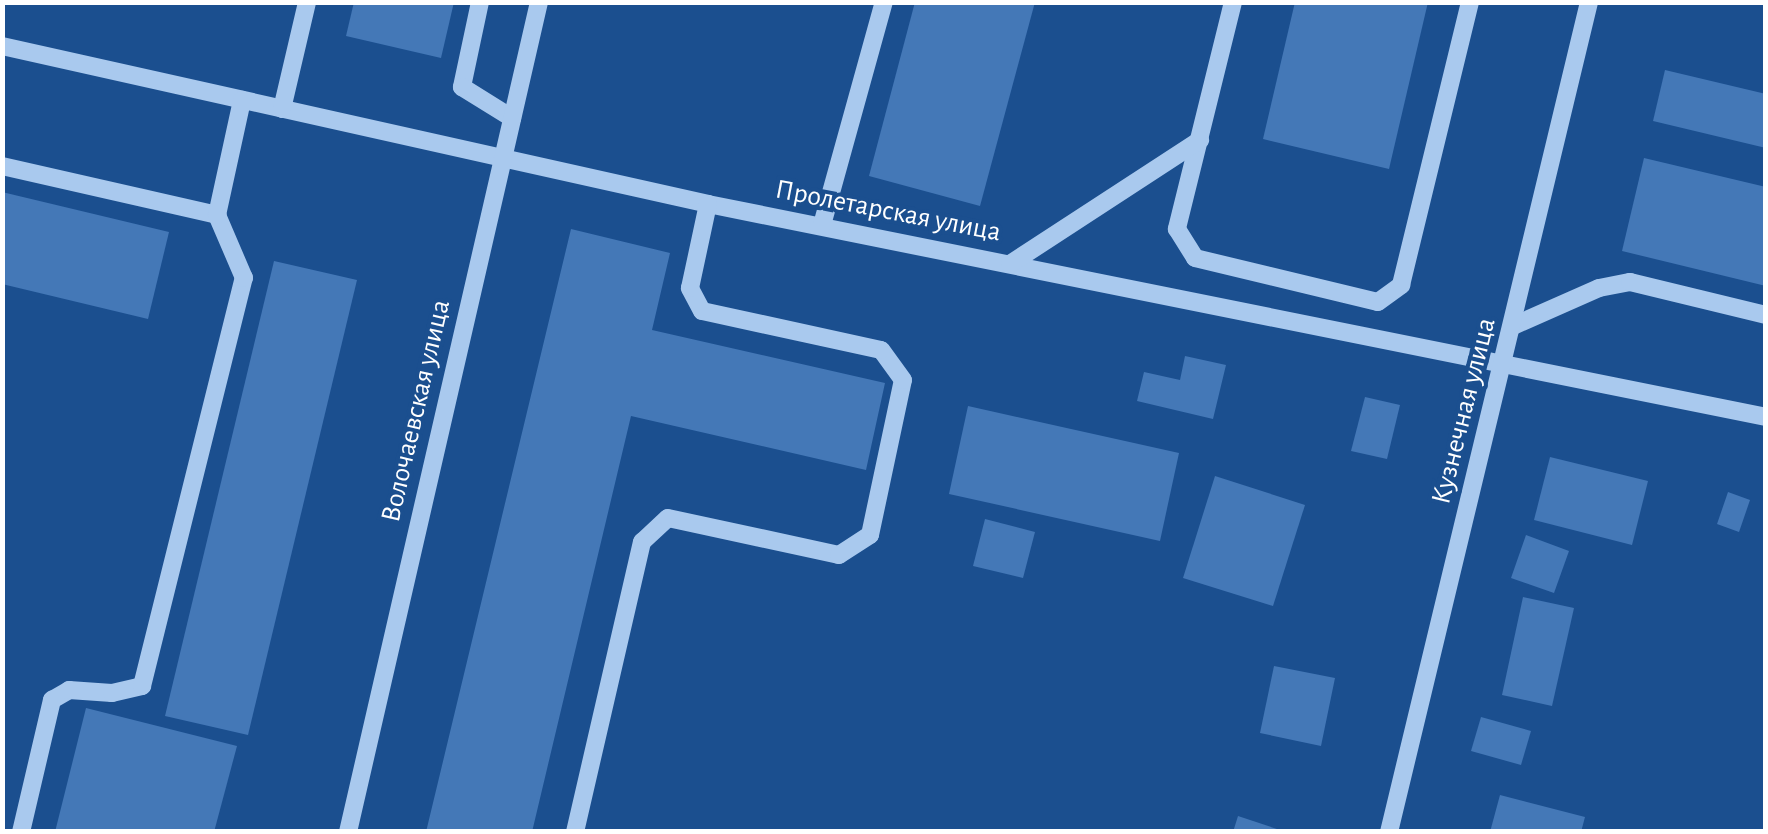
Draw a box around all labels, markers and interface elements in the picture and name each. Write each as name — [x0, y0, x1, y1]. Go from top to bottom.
street label: Пролетарская улица — [772, 173, 1004, 249]
street label: Волочаевская улица — [374, 297, 458, 525]
street label: Кузнечная улица — [1425, 314, 1503, 508]

